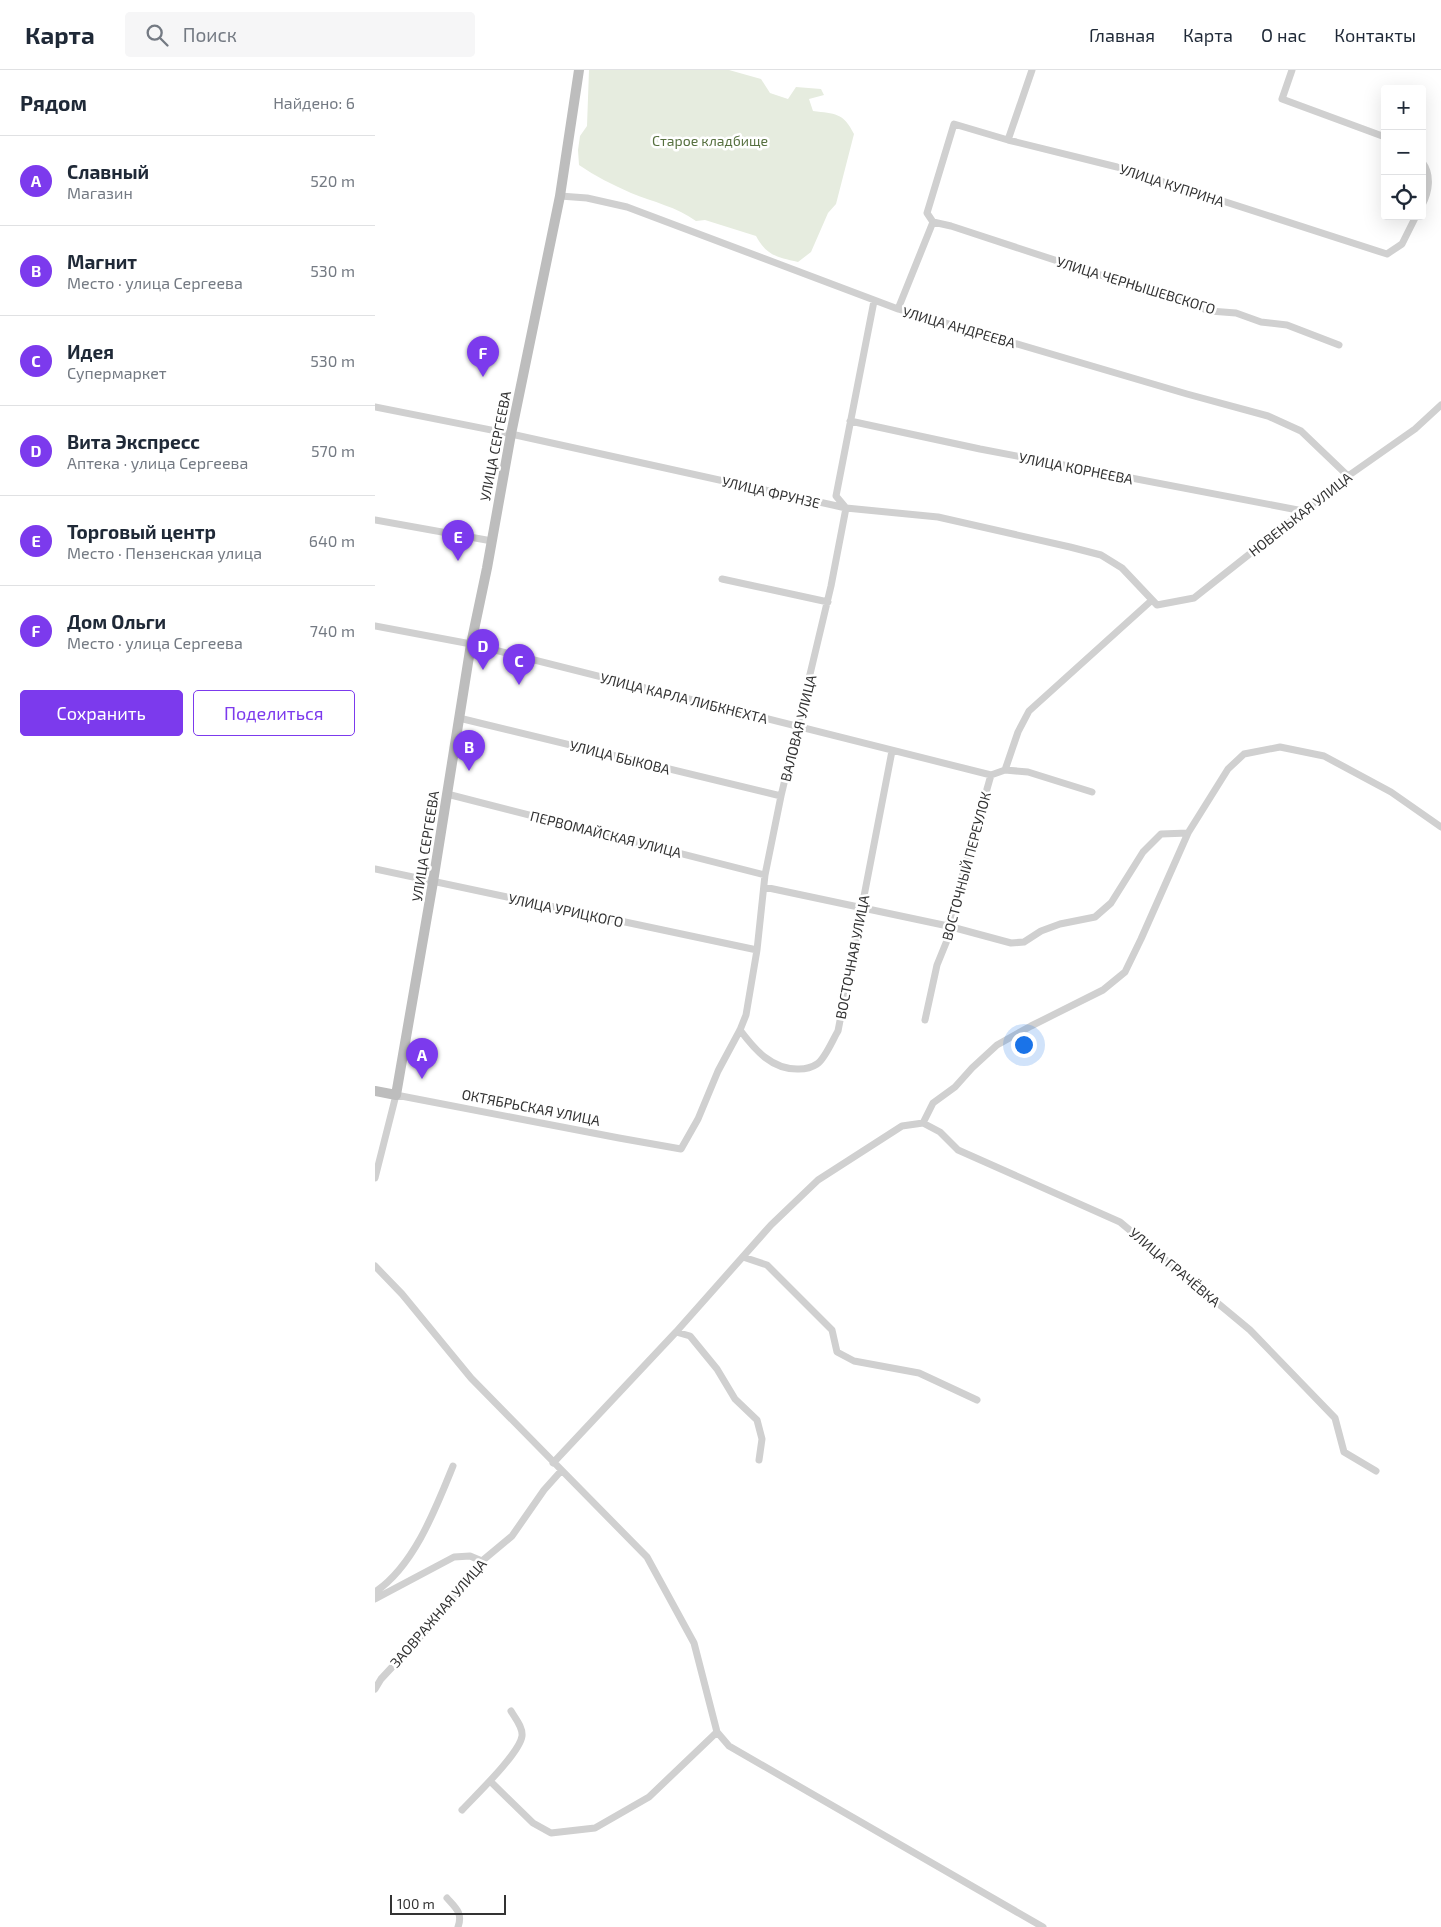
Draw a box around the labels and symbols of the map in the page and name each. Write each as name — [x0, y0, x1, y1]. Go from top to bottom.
park label: Старое кладбище — [652, 132, 768, 149]
street label: УЛИЦА КУПРИНА — [1117, 160, 1227, 210]
street label: УЛИЦА ЧЕРНЫШЕВСКОГО — [1055, 253, 1217, 317]
street label: УЛИЦА АНДРЕЕВА — [901, 303, 1018, 351]
pin: F — [467, 336, 499, 377]
street label: УЛИЦА СЕРГЕЕВА — [476, 389, 514, 503]
street label: УЛИЦА КОРНЕЕВА — [1018, 449, 1135, 487]
street label: НОВЕНЬКАЯ УЛИЦА — [1245, 468, 1355, 560]
street label: УЛИЦА ФРУНЗЕ — [720, 472, 822, 512]
pin: E — [442, 520, 474, 561]
pin: D — [467, 629, 499, 670]
pin: C — [503, 644, 535, 685]
street label: УЛИЦА КАРЛА ЛИБКНЕХТА — [598, 669, 770, 727]
street label: ВАЛОВАЯ УЛИЦА — [777, 673, 820, 783]
pin: B — [453, 730, 485, 771]
street label: УЛИЦА БЫКОВА — [568, 736, 672, 778]
street label: УЛИЦА СЕРГЕЕВА — [408, 789, 442, 903]
street label: ВОСТОЧНЫЙ ПЕРЕУЛОК — [938, 790, 994, 942]
street label: ПЕРВОМАЙСКАЯ УЛИЦА — [529, 807, 684, 861]
street label: УЛИЦА УРИЦКОГО — [507, 890, 625, 930]
street label: ВОСТОЧНАЯ УЛИЦА — [832, 893, 872, 1021]
your location — [1011, 1032, 1037, 1058]
pin: A — [406, 1038, 438, 1079]
street label: ОКТЯБРЬСКАЯ УЛИЦА — [460, 1085, 602, 1129]
street label: УЛИЦА ГРАЧЁВКА — [1126, 1224, 1224, 1310]
street label: ЗАОВРАЖНАЯ УЛИЦА — [386, 1555, 490, 1671]
scale bar — [390, 1892, 506, 1915]

